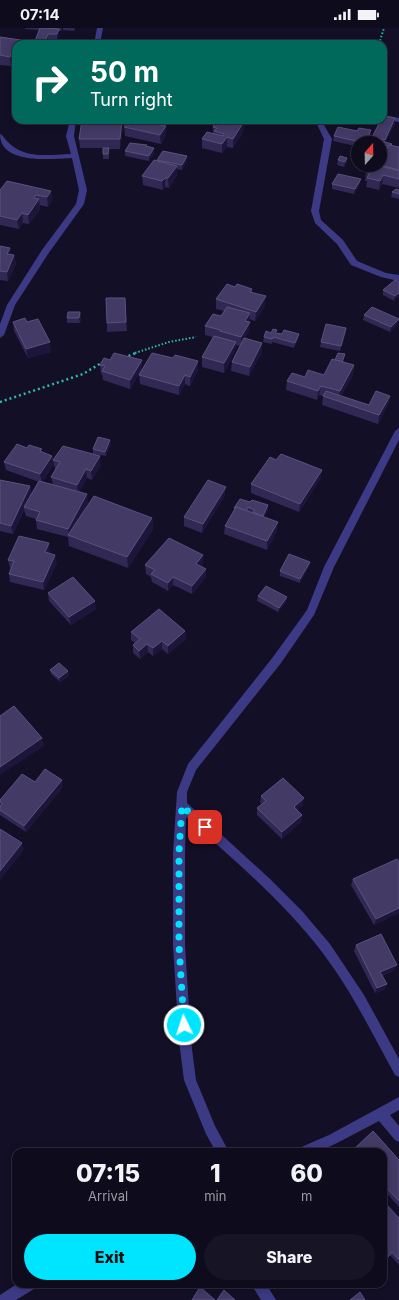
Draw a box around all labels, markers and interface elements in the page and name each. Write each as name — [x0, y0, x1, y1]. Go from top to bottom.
text: 07:14 — [20, 5, 60, 24]
text: 50 m — [90, 55, 159, 89]
icon: right — [24, 56, 76, 108]
text: Turn right — [90, 89, 173, 110]
north arrow — [351, 136, 387, 172]
map controls — [351, 136, 387, 172]
pin — [188, 810, 222, 844]
icon: arrive — [194, 816, 216, 838]
position arrow — [163, 1004, 205, 1046]
text: 07:15 — [76, 1159, 140, 1188]
text: 1 — [210, 1159, 221, 1188]
text: 60 — [290, 1159, 323, 1188]
text: Arrival — [88, 1188, 128, 1204]
text: min — [204, 1188, 226, 1204]
text: m — [301, 1188, 312, 1204]
button: Exit — [24, 1234, 196, 1280]
button: Share — [204, 1234, 375, 1280]

